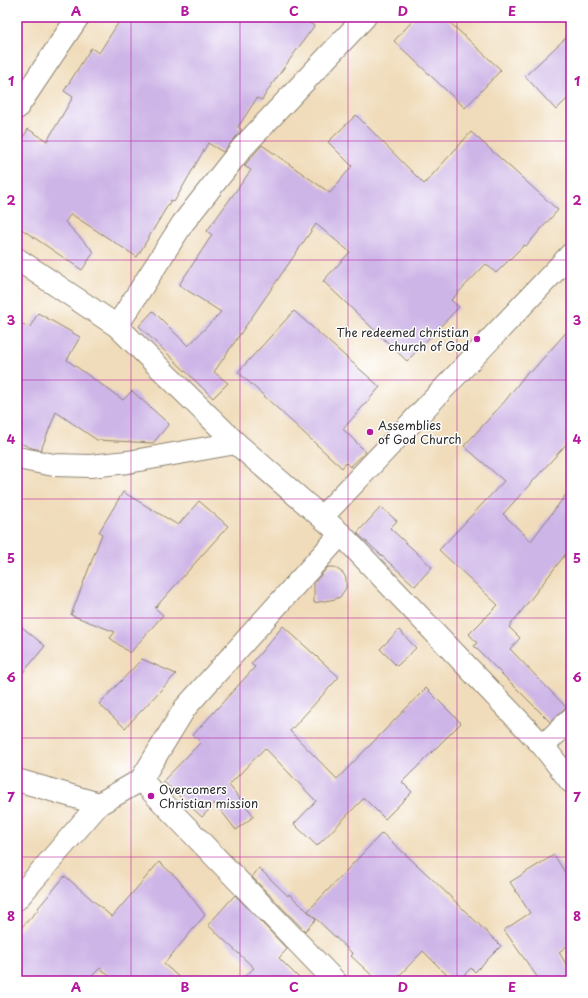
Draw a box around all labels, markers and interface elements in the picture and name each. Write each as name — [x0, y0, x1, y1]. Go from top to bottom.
text: A — [71, 1, 81, 20]
text: B — [181, 1, 190, 20]
text: C — [289, 1, 299, 20]
text: D — [398, 1, 408, 20]
text: E — [508, 1, 516, 20]
text: 1 — [8, 71, 14, 90]
text: 1 — [574, 71, 580, 90]
text: 2 — [6, 190, 16, 209]
text: 2 — [572, 190, 582, 209]
text: 3 — [7, 310, 16, 329]
text: 3 — [573, 310, 582, 329]
place label: The redeemed christian church of God — [336, 323, 469, 355]
marker: The redeemed christian church of God — [472, 334, 482, 344]
place label: Assemblies of God Church — [378, 416, 462, 448]
marker: Assemblies of God Church — [365, 427, 375, 437]
text: 4 — [7, 429, 16, 448]
text: 4 — [573, 429, 582, 448]
text: 5 — [7, 548, 15, 567]
text: 5 — [573, 548, 581, 567]
text: 6 — [6, 667, 16, 686]
text: 6 — [572, 667, 582, 686]
place label: Overcomers Christian mission — [159, 780, 258, 812]
text: 7 — [7, 787, 15, 806]
text: 7 — [573, 787, 581, 806]
marker: Overcomers Christian mission — [146, 791, 156, 801]
text: 8 — [7, 906, 15, 925]
text: 8 — [573, 906, 581, 925]
text: A — [71, 977, 81, 996]
text: B — [181, 977, 190, 996]
text: C — [289, 977, 299, 996]
text: D — [398, 977, 408, 996]
text: E — [508, 977, 516, 996]

